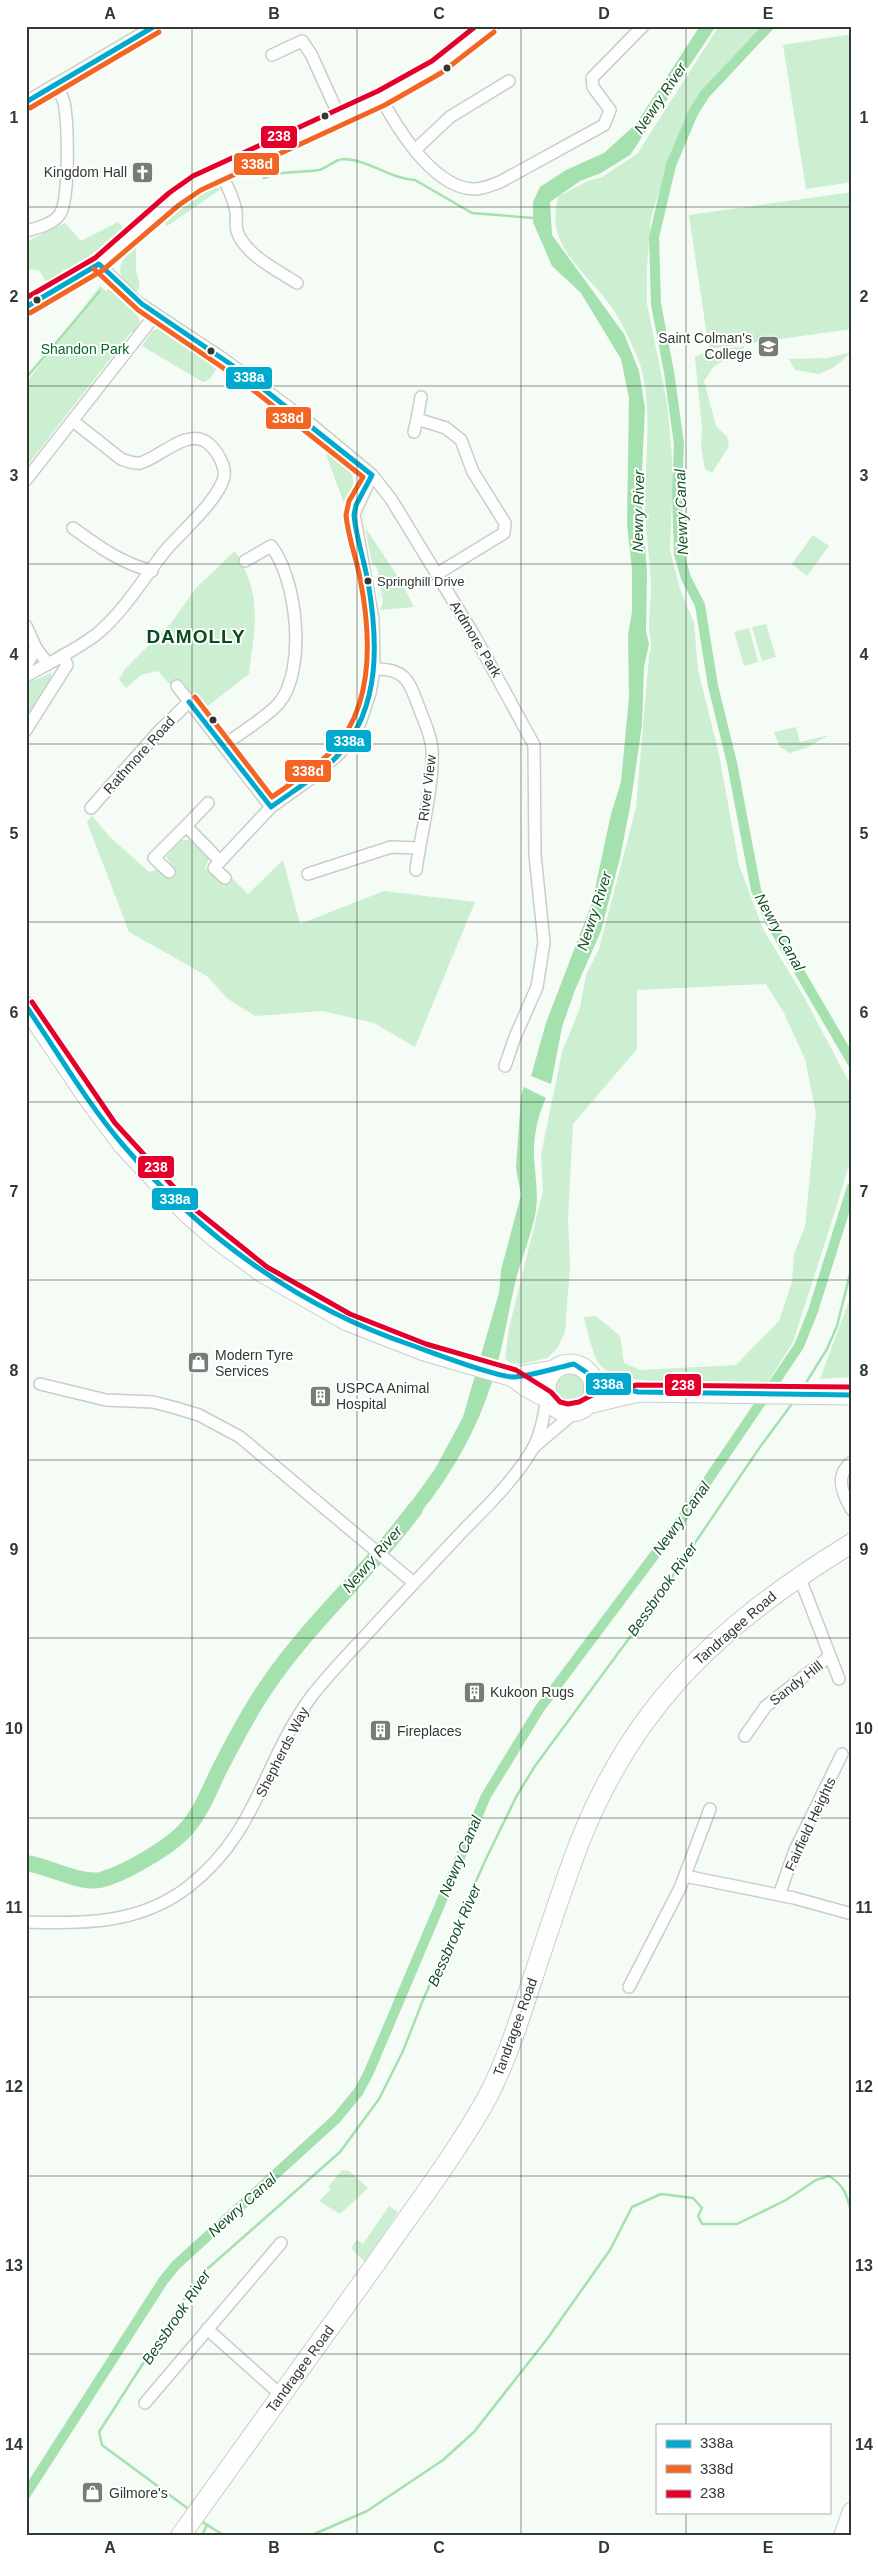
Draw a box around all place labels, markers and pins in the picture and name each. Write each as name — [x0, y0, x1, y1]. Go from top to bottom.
unlabelled marker — [442, 63, 452, 73]
unlabelled marker — [320, 111, 330, 121]
church icon: Kingdom Hall — [131, 160, 155, 184]
place label: Kingdom Hall — [44, 164, 127, 180]
unlabelled marker — [32, 295, 42, 305]
place label: Saint Colman's College — [658, 330, 752, 362]
school or university icon: Saint Colman's College — [756, 334, 780, 358]
unlabelled marker — [206, 346, 216, 356]
place label: Springhill Drive — [377, 574, 464, 589]
marker: Springhill Drive — [363, 576, 373, 586]
unlabelled marker — [208, 715, 218, 725]
place label: Modern Tyre Services — [215, 1347, 294, 1379]
shop icon: Modern Tyre Services — [187, 1351, 211, 1375]
place label: USPCA Animal Hospital — [336, 1380, 429, 1412]
building icon: USPCA Animal Hospital — [308, 1384, 332, 1408]
building icon: Kukoon Rugs — [462, 1680, 486, 1704]
place label: Kukoon Rugs — [490, 1684, 574, 1700]
building icon: Fireplaces — [369, 1719, 393, 1743]
place label: Fireplaces — [397, 1723, 462, 1739]
shop icon: Gilmore's — [81, 2481, 105, 2505]
place label: Gilmore's — [109, 2485, 168, 2501]

